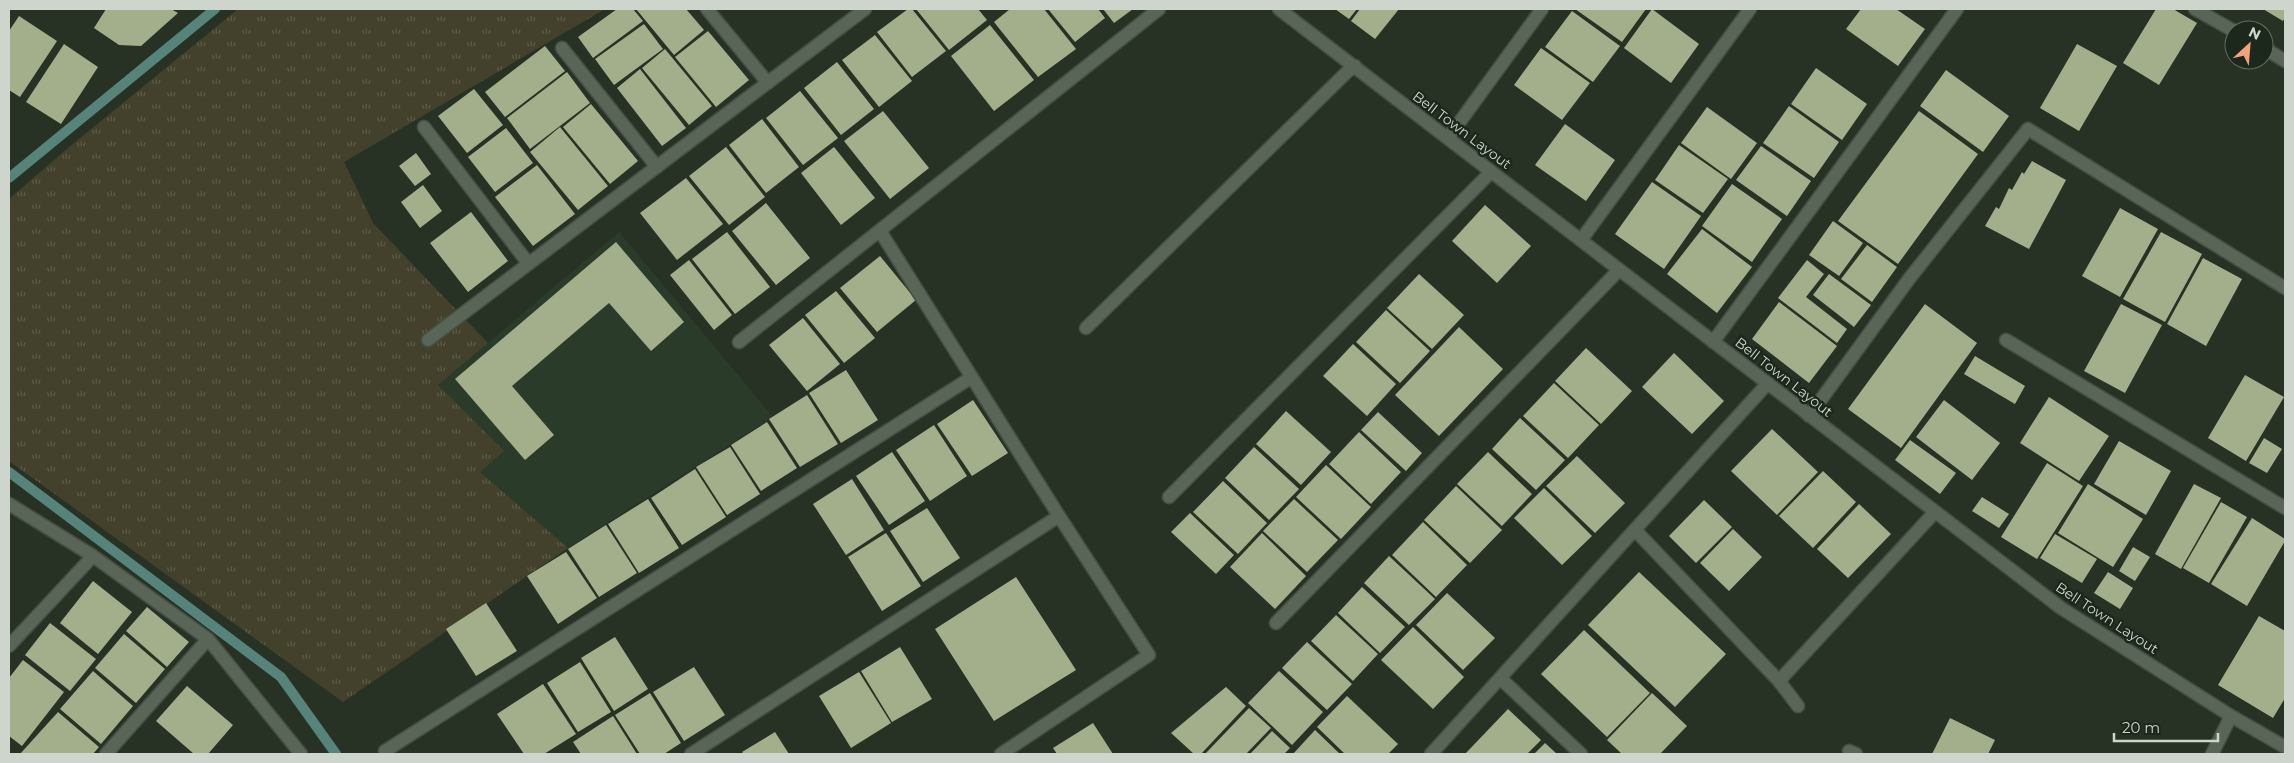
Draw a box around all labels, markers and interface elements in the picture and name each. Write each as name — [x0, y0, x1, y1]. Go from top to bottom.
north arrow — [2224, 20, 2274, 70]
text: N — [2246, 23, 2264, 44]
street label: Bell Town Layout — [1409, 87, 1515, 173]
street label: Bell Town Layout — [1732, 333, 1837, 421]
street label: Bell Town Layout — [2052, 578, 2162, 658]
scale bar — [2114, 710, 2218, 742]
text: 20 m — [2122, 718, 2160, 737]

